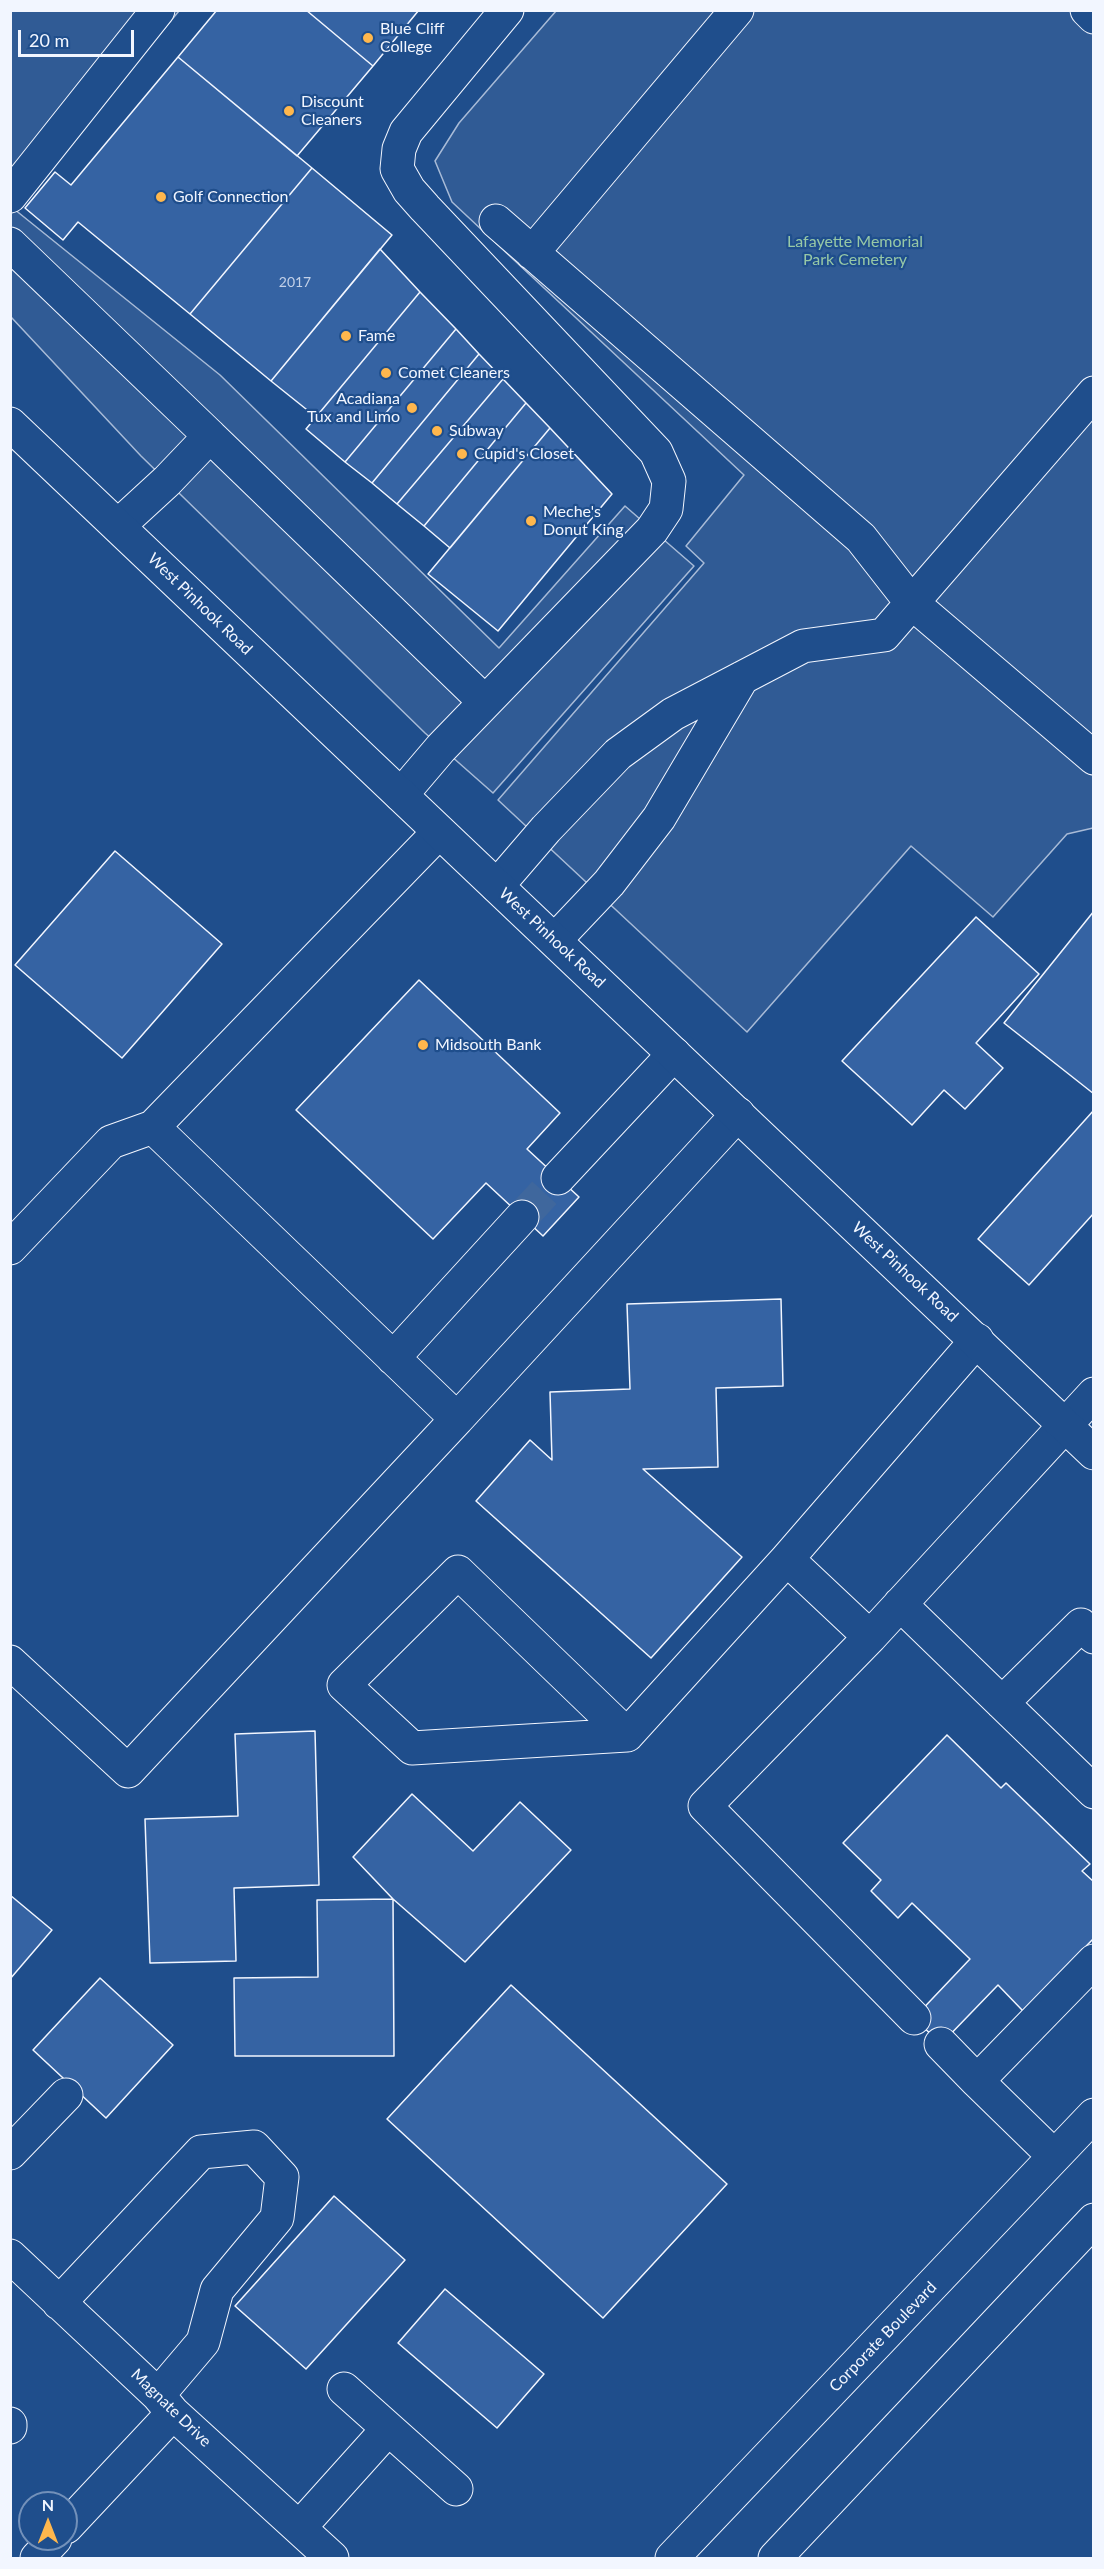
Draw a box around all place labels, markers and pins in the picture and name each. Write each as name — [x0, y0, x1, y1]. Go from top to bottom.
place label: Blue Cliff College — [380, 19, 444, 57]
marker: Blue Cliff College — [361, 31, 375, 45]
place label: Discount Cleaners — [301, 92, 364, 130]
marker: Discount Cleaners — [282, 104, 296, 118]
place label: Golf Connection — [173, 187, 289, 207]
marker: Golf Connection — [154, 190, 168, 204]
place label: Fame — [358, 326, 395, 346]
marker: Fame — [339, 329, 353, 343]
place label: Comet Cleaners — [398, 363, 510, 383]
marker: Comet Cleaners — [379, 366, 393, 380]
place label: Acadiana Tux and Limo — [307, 389, 400, 427]
marker: Acadiana Tux and Limo — [405, 401, 419, 415]
place label: Subway — [449, 421, 504, 441]
marker: Subway — [430, 424, 444, 438]
place label: Cupid's Closet — [474, 444, 574, 464]
marker: Cupid's Closet — [455, 447, 469, 461]
place label: Meche's Donut King — [543, 502, 623, 540]
marker: Meche's Donut King — [524, 514, 538, 528]
place label: Midsouth Bank — [435, 1035, 541, 1055]
marker: Midsouth Bank — [416, 1038, 430, 1052]

